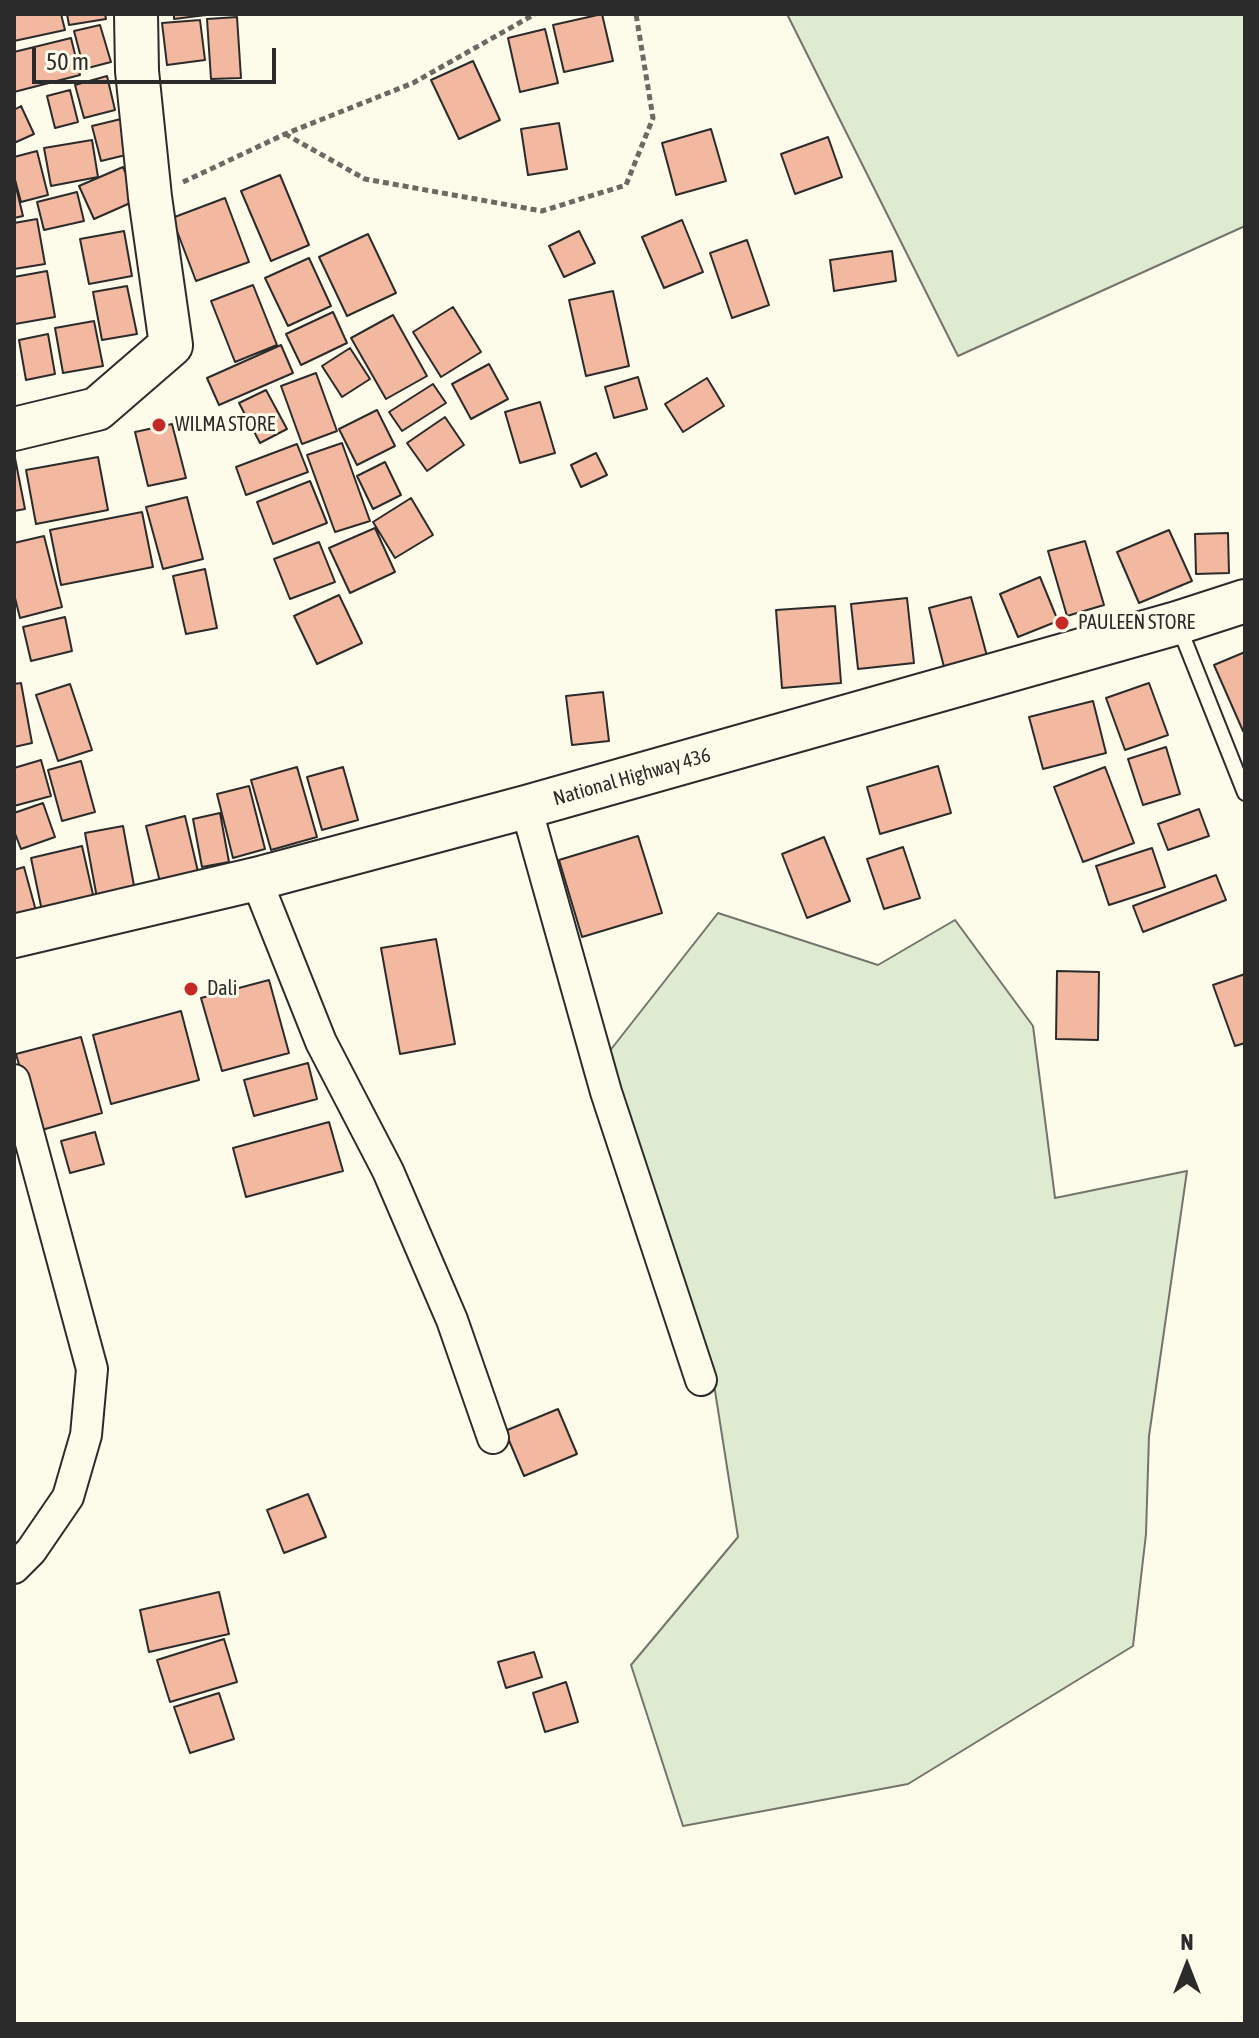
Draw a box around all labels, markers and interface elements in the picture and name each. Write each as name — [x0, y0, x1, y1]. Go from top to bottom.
scale bar — [36, 32, 280, 82]
text: 50 m — [46, 48, 89, 75]
place label: WILMA STORE — [175, 413, 275, 437]
marker: WILMA STORE — [150, 416, 168, 434]
place label: PAULEEN STORE — [1078, 611, 1195, 635]
marker: PAULEEN STORE — [1053, 614, 1071, 632]
street label: National Highway 436 — [551, 743, 713, 811]
place label: Dali — [207, 977, 237, 1001]
marker: Dali — [182, 980, 200, 998]
north arrow — [1147, 1926, 1227, 2006]
text: N — [1181, 1929, 1193, 1955]

